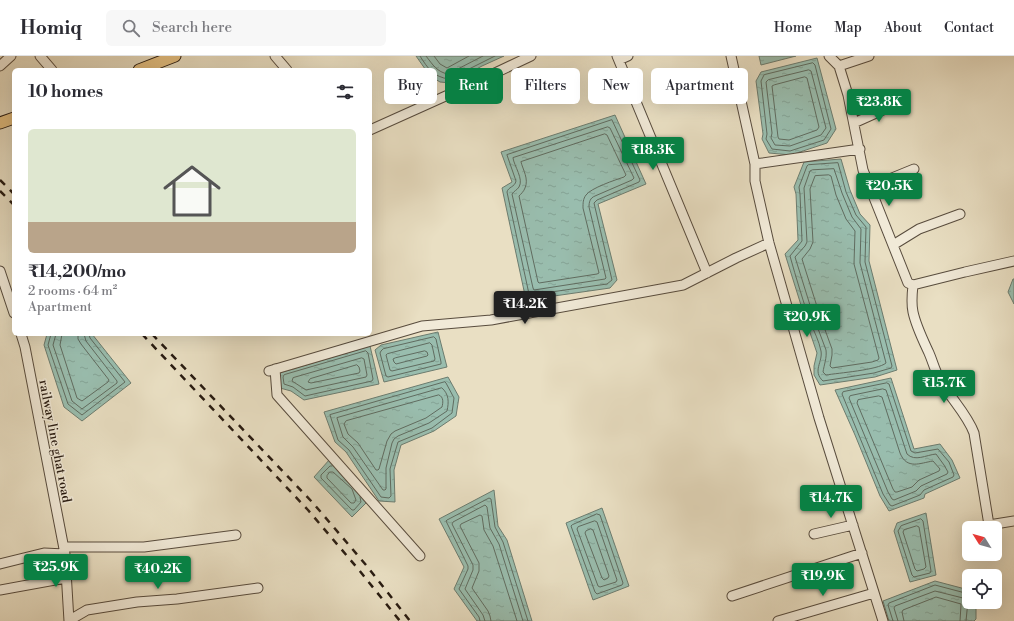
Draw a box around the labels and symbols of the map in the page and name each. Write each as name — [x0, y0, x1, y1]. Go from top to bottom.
pin: ₹23.8K — [846, 89, 912, 123]
pin: ₹18.3K — [620, 137, 686, 171]
pin: ₹20.5K — [856, 173, 922, 207]
pin: ₹14.2K — [492, 291, 558, 325]
pin: ₹20.9K — [774, 304, 840, 338]
pin: ₹15.7K — [911, 370, 977, 404]
street label: railway line ghat road — [35, 378, 75, 505]
pin: ₹14.7K — [798, 485, 864, 519]
north arrow — [962, 521, 1002, 561]
pin: ₹25.9K — [23, 554, 89, 588]
pin: ₹40.2K — [125, 556, 191, 590]
pin: ₹19.9K — [790, 563, 856, 597]

